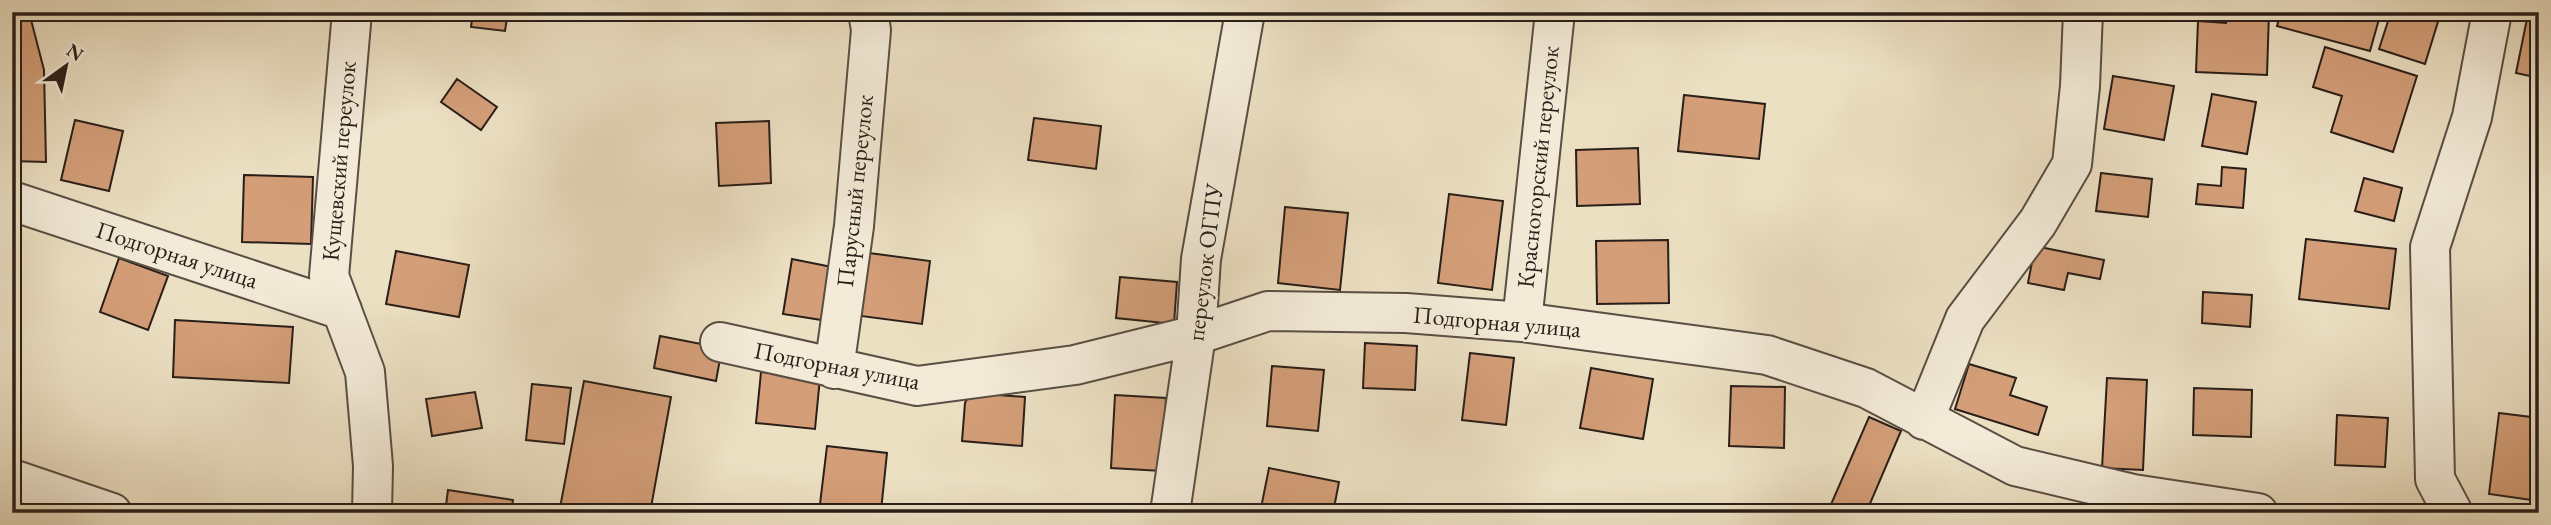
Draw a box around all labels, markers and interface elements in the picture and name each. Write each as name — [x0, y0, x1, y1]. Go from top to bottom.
north arrow — [32, 32, 102, 102]
text: N — [62, 37, 89, 67]
street label: Красногорский переулок — [1509, 44, 1566, 289]
street label: Кущевский переулок — [314, 59, 363, 262]
street label: Парусный переулок — [829, 93, 880, 289]
street label: переулок ОГПУ — [1179, 181, 1230, 343]
street label: Подгорная улица — [92, 214, 262, 295]
street label: Подгорная улица — [1412, 299, 1583, 344]
street label: Подгорная улица — [751, 334, 923, 397]

